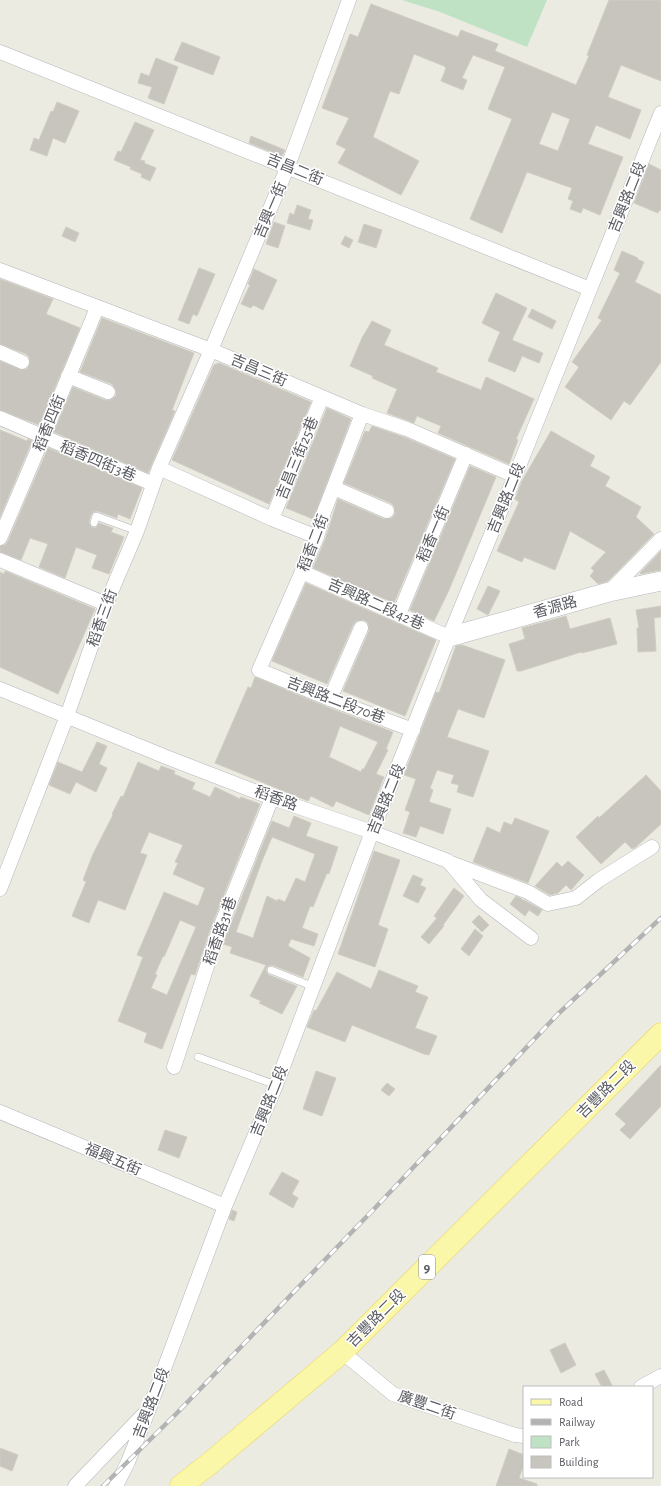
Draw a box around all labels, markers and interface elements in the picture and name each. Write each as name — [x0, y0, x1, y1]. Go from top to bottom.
street label: 吉昌二街 — [264, 150, 326, 188]
street label: 吉興路二段 — [606, 159, 648, 235]
street label: 吉興一街 — [251, 179, 289, 241]
street label: 吉昌三街 — [228, 351, 290, 389]
street label: 稻香四街 — [30, 392, 68, 454]
street label: 吉昌三街25巷 — [273, 414, 321, 502]
street label: 稻香四街3巷 — [58, 438, 138, 484]
street label: 吉興路二段 — [485, 460, 527, 536]
street label: 稻香一街 — [414, 503, 452, 565]
street label: 稻香二街 — [295, 512, 331, 574]
street label: 吉興路二段42巷 — [325, 576, 427, 632]
street label: 稻香三街 — [84, 587, 120, 649]
street label: 香源路 — [531, 593, 579, 621]
street label: 吉興路二段70巷 — [284, 674, 388, 726]
street label: 吉興路二段 — [365, 761, 407, 837]
street label: 稻香路 — [252, 783, 300, 813]
street label: 稻香路31巷 — [201, 895, 239, 967]
street label: 吉豐路二段 — [574, 1057, 638, 1121]
street label: 吉興路二段 — [248, 1063, 290, 1139]
street label: 福興五街 — [82, 1140, 144, 1178]
road number: 9 — [419, 1255, 435, 1279]
street label: 吉豐路二段 — [344, 1286, 408, 1350]
street label: 吉興路二段 — [130, 1365, 172, 1441]
legend — [523, 1386, 653, 1478]
street label: 廣豐二街 — [396, 1388, 458, 1422]
text: Road — [559, 1396, 583, 1408]
text: Railway — [559, 1416, 595, 1429]
text: Park — [559, 1436, 580, 1448]
text: Building — [559, 1456, 599, 1468]

